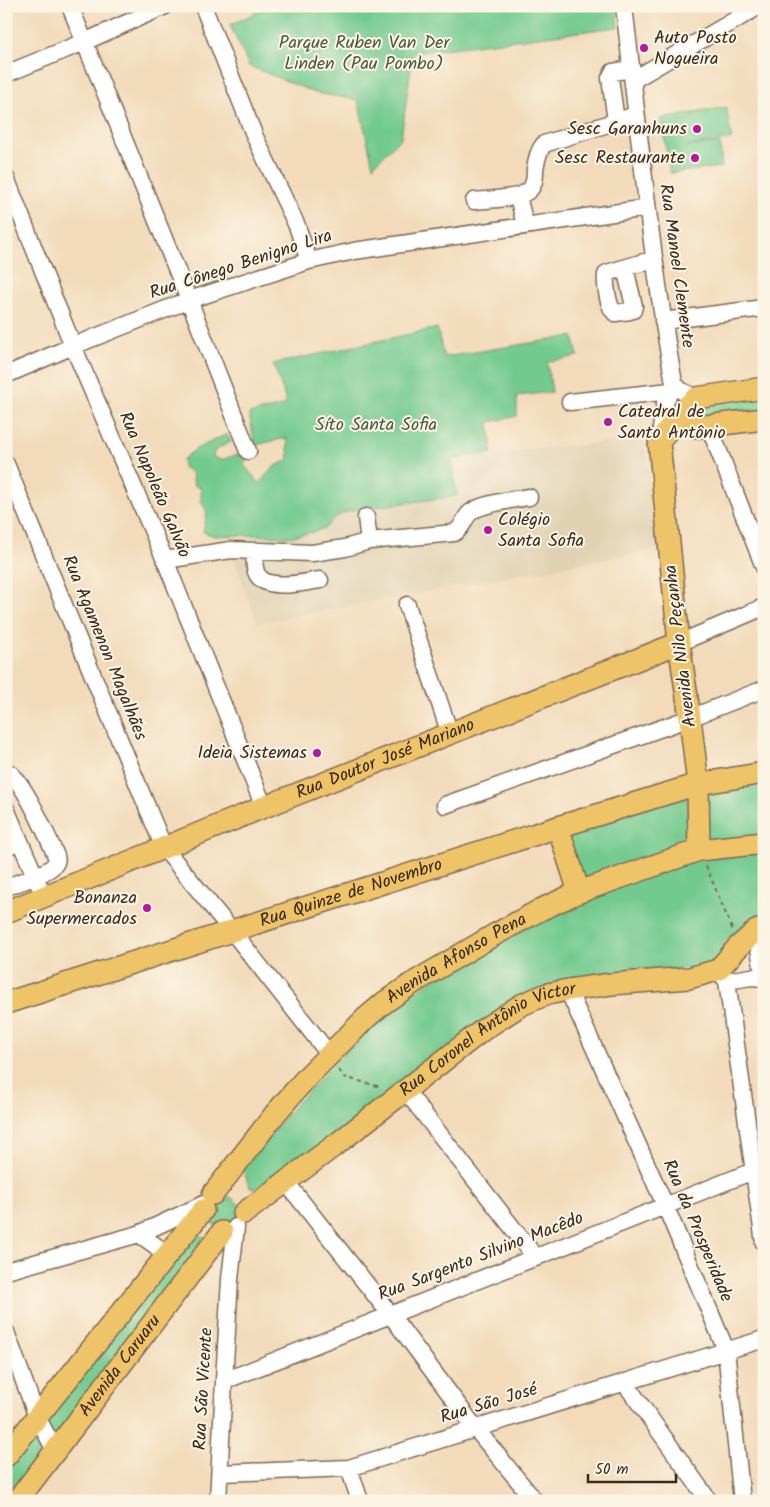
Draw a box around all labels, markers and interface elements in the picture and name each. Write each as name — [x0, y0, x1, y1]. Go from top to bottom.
place label: Auto Posto Nogueira — [654, 24, 737, 74]
park label: Parque Ruben Van Der Linden (Pau Pombo) — [279, 29, 450, 79]
marker: Auto Posto Nogueira — [638, 42, 650, 54]
place label: Sesc Garanhuns — [567, 115, 687, 144]
marker: Sesc Garanhuns — [691, 123, 703, 135]
place label: Sesc Restaurante — [555, 144, 685, 173]
marker: Sesc Restaurante — [689, 152, 701, 164]
street label: Rua Manoel Clemente — [650, 182, 702, 350]
street label: Rua Cônego Benigno Lira — [146, 222, 336, 308]
place label: Catedral de Santo Antônio — [618, 398, 726, 448]
street label: Rua Napoleão Galvão — [110, 407, 198, 563]
park label: Síto Santa Sofia — [315, 411, 437, 440]
marker: Catedral de Santo Antônio — [602, 416, 614, 428]
place label: Colégio Santa Sofia — [498, 506, 584, 556]
marker: Colégio Santa Sofia — [482, 524, 494, 536]
street label: Rua Agamenon Magalhães — [54, 551, 155, 745]
street label: Avenida Nilo Peçanha — [657, 563, 705, 729]
street label: Rua Doutor José Mariano — [292, 711, 479, 807]
place label: Ideia Sistemas — [197, 739, 307, 768]
marker: Ideia Sistemas — [311, 747, 323, 759]
street label: Rua Quinze de Novembro — [256, 850, 446, 936]
place label: Bonanza Supermercados — [26, 884, 137, 934]
marker: Bonanza Supermercados — [141, 902, 153, 914]
street label: Avenida Afonso Pena — [380, 905, 532, 1012]
street label: Rua Coronel Antônio Victor — [393, 974, 578, 1104]
street label: Rua da Prosperidade — [654, 1155, 740, 1307]
street label: Rua Sargento Silvino Macêdo — [374, 1204, 588, 1310]
street label: Avenida Caruaru — [71, 1308, 169, 1423]
street label: Rua São Vicente — [186, 1327, 222, 1451]
street label: Rua São José — [437, 1375, 542, 1433]
scale bar — [588, 1452, 675, 1484]
text: 50 m — [595, 1458, 629, 1482]

